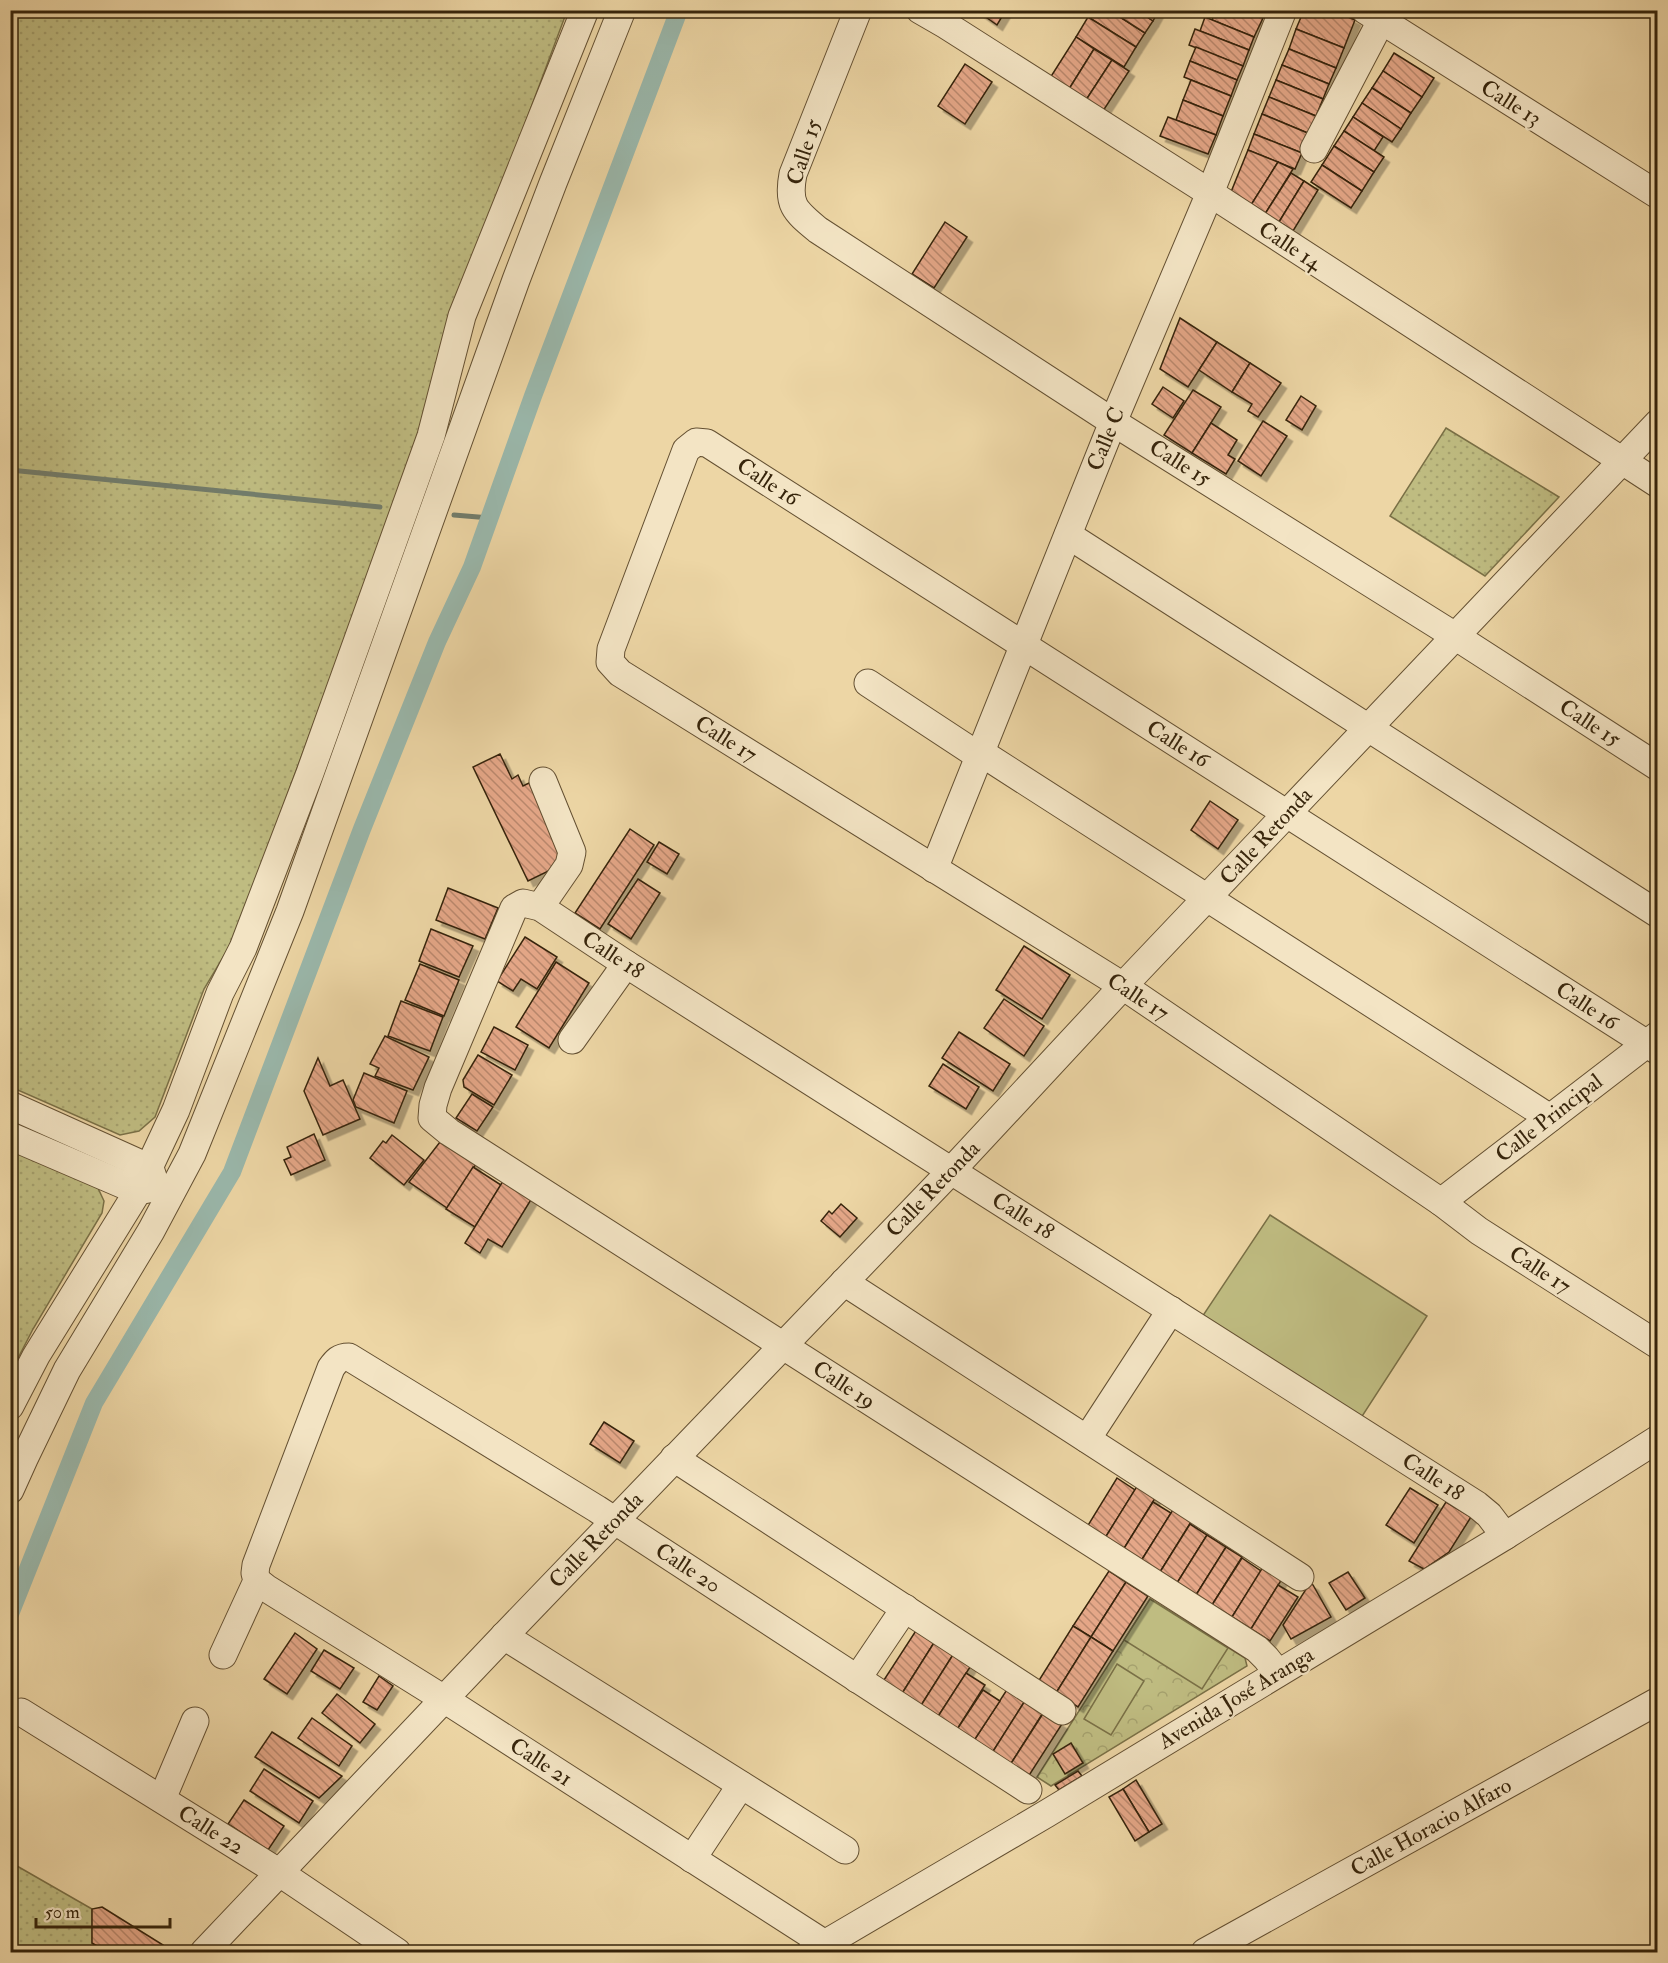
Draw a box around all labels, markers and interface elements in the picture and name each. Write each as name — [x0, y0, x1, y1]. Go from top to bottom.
street label: Calle 13 — [1475, 74, 1547, 132]
street label: Calle 15 — [780, 115, 828, 188]
street label: Calle 14 — [1253, 215, 1328, 277]
street label: Calle C — [1081, 403, 1131, 475]
street label: Calle 15 — [1144, 433, 1216, 493]
street label: Calle 16 — [731, 451, 806, 514]
street label: Calle 15 — [1554, 693, 1626, 753]
street label: Calle 17 — [690, 709, 762, 769]
street label: Calle 16 — [1141, 714, 1216, 775]
street label: Calle Retonda — [1214, 781, 1319, 891]
street label: Calle 18 — [577, 925, 649, 985]
street label: Calle 17 — [1102, 967, 1174, 1027]
street label: Calle 16 — [1550, 975, 1625, 1038]
street label: Calle Principal — [1490, 1067, 1609, 1169]
street label: Calle Retonda — [880, 1134, 987, 1243]
street label: Calle 18 — [987, 1186, 1059, 1246]
street label: Calle 17 — [1504, 1240, 1576, 1300]
street label: Calle 19 — [807, 1354, 881, 1416]
street label: Calle 18 — [1397, 1447, 1469, 1507]
street label: Calle Retonda — [543, 1485, 650, 1594]
street label: Calle 20 — [650, 1537, 726, 1599]
street label: Avenida José Aranga — [1152, 1640, 1320, 1756]
street label: Calle 21 — [504, 1731, 578, 1793]
street label: Calle Horacio Alfaro — [1345, 1771, 1517, 1883]
street label: Calle 22 — [173, 1799, 249, 1861]
scale bar — [36, 1891, 170, 1929]
text: 50 m — [45, 1901, 80, 1924]

